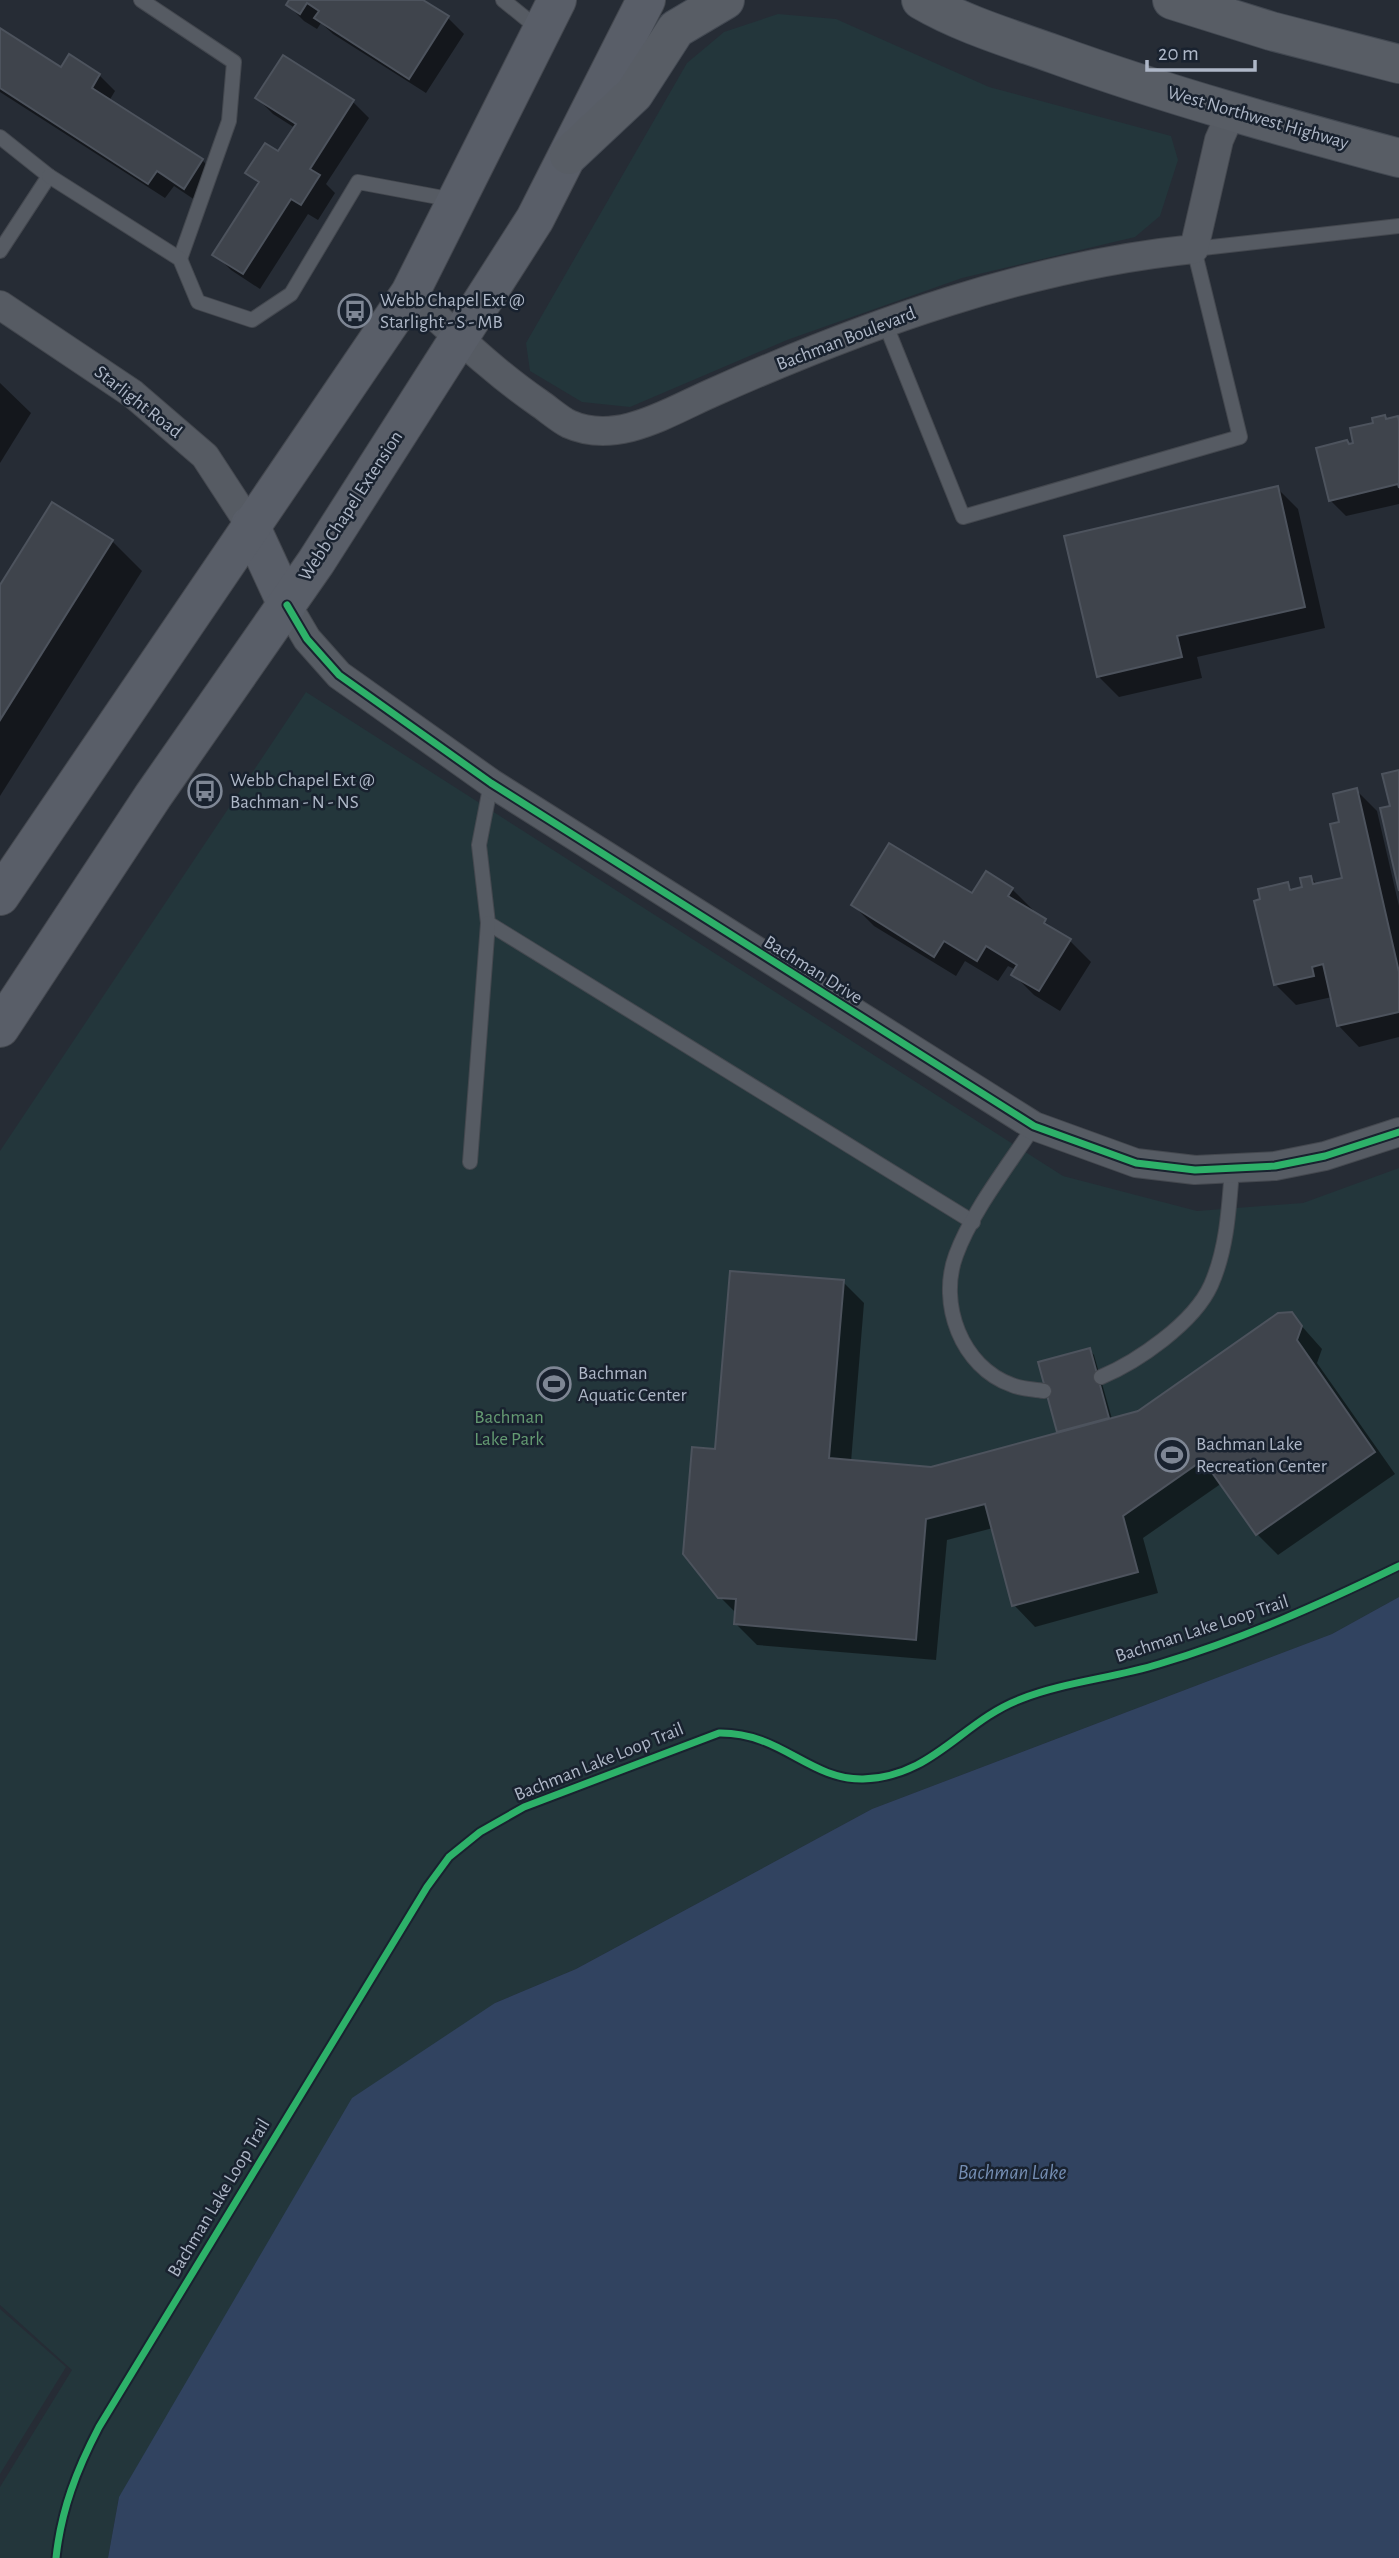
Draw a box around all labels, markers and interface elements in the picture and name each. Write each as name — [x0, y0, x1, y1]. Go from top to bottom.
scale bar — [1147, 28, 1256, 72]
text: 20 m — [1158, 43, 1199, 64]
street label: West Northwest Highway — [1165, 83, 1351, 153]
place label: Webb Chapel Ext @ Starlight - S - MB — [380, 291, 525, 332]
bus stop icon: Webb Chapel Ext @ Starlight - S - MB — [336, 292, 374, 330]
street label: Bachman Boulevard — [774, 304, 918, 374]
street label: Starlight Road — [91, 362, 185, 442]
street label: Webb Chapel Extension — [295, 428, 407, 584]
place label: Webb Chapel Ext @ Bachman - N - NS — [230, 771, 375, 812]
bus stop icon: Webb Chapel Ext @ Bachman - N - NS — [186, 772, 224, 810]
street label: Bachman Drive — [760, 932, 866, 1008]
place label: Bachman Aquatic Center — [578, 1364, 687, 1405]
sports icon: Bachman Aquatic Center — [535, 1365, 573, 1403]
park label: Bachman Lake Park — [474, 1408, 544, 1449]
place label: Bachman Lake Recreation Center — [1196, 1435, 1327, 1476]
sports icon: Bachman Lake Recreation Center — [1153, 1436, 1191, 1474]
street label: Bachman Lake Loop Trail — [1113, 1592, 1291, 1666]
street label: Bachman Lake Loop Trail — [512, 1719, 686, 1805]
street label: Bachman Lake Loop Trail — [164, 2116, 274, 2280]
water label: Bachman Lake — [958, 2162, 1066, 2183]

